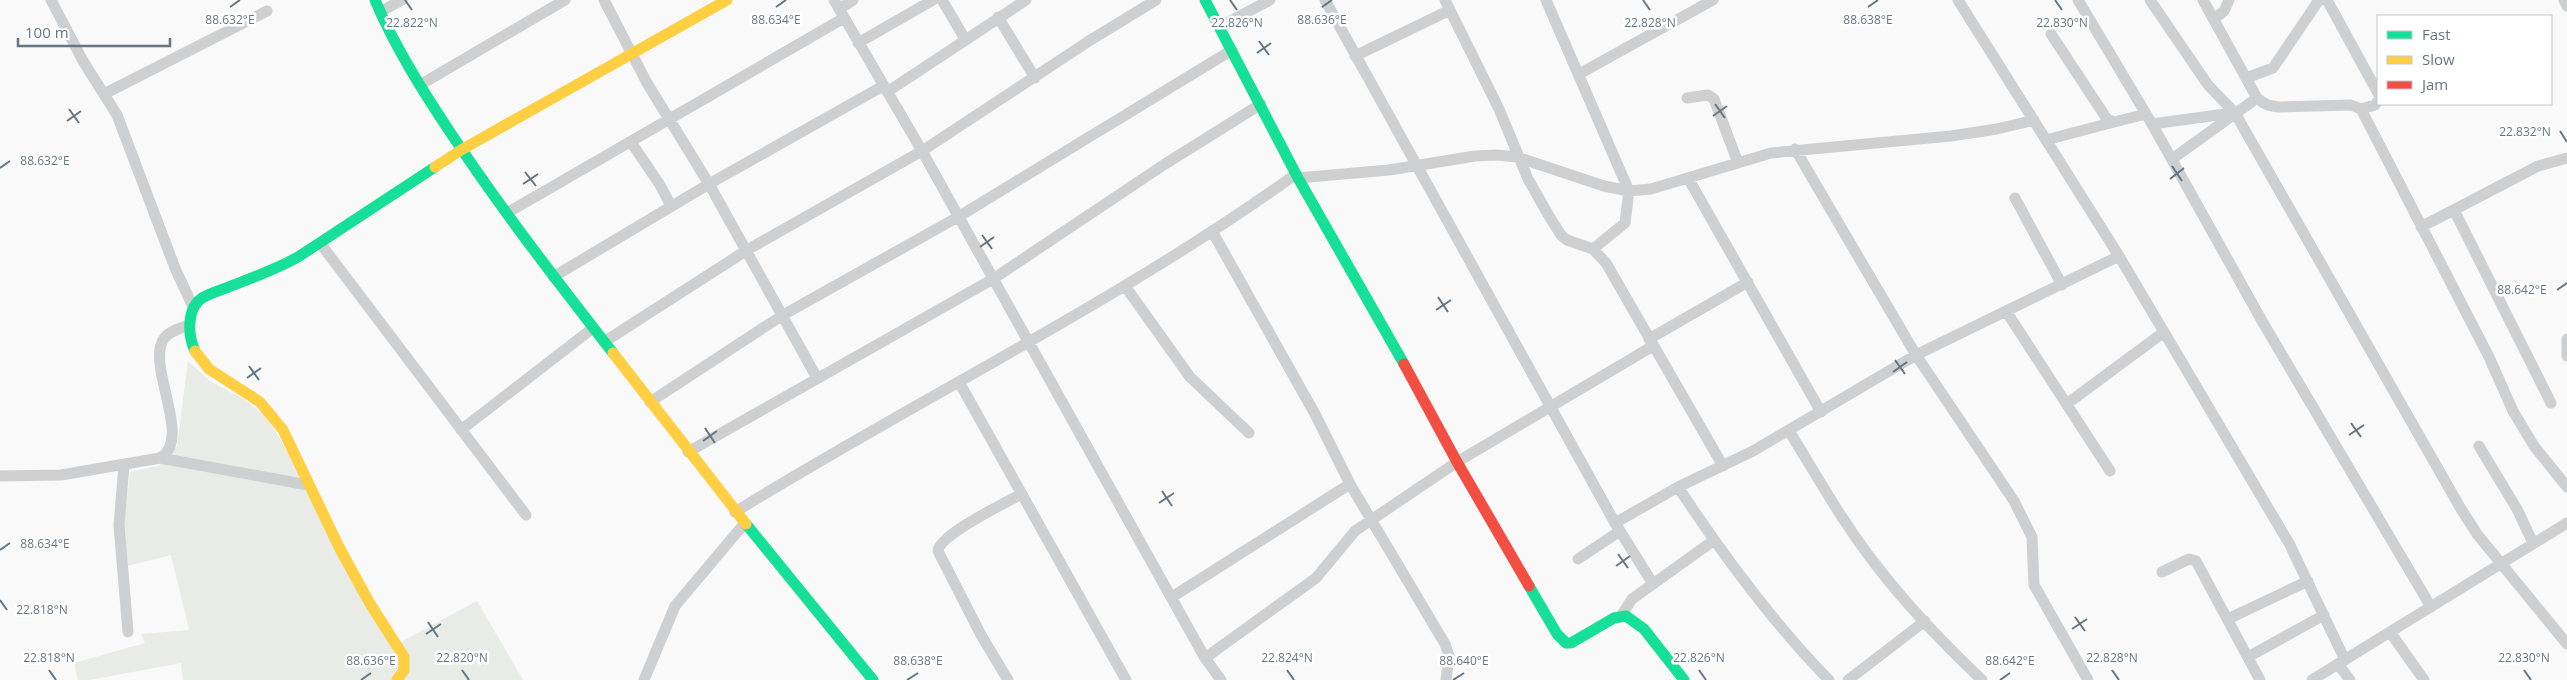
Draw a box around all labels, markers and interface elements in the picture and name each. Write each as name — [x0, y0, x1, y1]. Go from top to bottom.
text: 88.632°E — [205, 11, 255, 28]
text: 88.634°E — [751, 11, 801, 28]
text: 88.636°E — [1297, 11, 1347, 28]
text: 88.638°E — [1843, 11, 1893, 28]
text: 22.822°N — [386, 14, 438, 31]
text: 22.826°N — [1211, 14, 1263, 31]
text: 22.828°N — [1624, 14, 1676, 31]
text: 22.830°N — [2036, 14, 2088, 31]
scale bar — [18, 15, 170, 47]
legend — [2377, 15, 2552, 105]
text: 100 m — [25, 22, 69, 42]
text: Fast — [2422, 24, 2451, 44]
text: Slow — [2422, 49, 2455, 69]
text: Jam — [2420, 74, 2448, 94]
text: 22.832°N — [2499, 123, 2551, 140]
text: 88.632°E — [20, 152, 70, 169]
text: 88.642°E — [2497, 281, 2547, 298]
text: 88.634°E — [20, 535, 70, 552]
text: 22.818°N — [16, 601, 68, 618]
text: 22.818°N — [23, 649, 75, 666]
text: 22.820°N — [436, 649, 488, 666]
text: 22.824°N — [1261, 649, 1313, 666]
text: 22.826°N — [1673, 649, 1725, 666]
text: 22.828°N — [2086, 649, 2138, 666]
text: 22.830°N — [2498, 649, 2550, 666]
text: 88.636°E — [346, 652, 396, 669]
text: 88.638°E — [893, 652, 943, 669]
text: 88.640°E — [1439, 652, 1489, 669]
text: 88.642°E — [1985, 652, 2035, 669]

